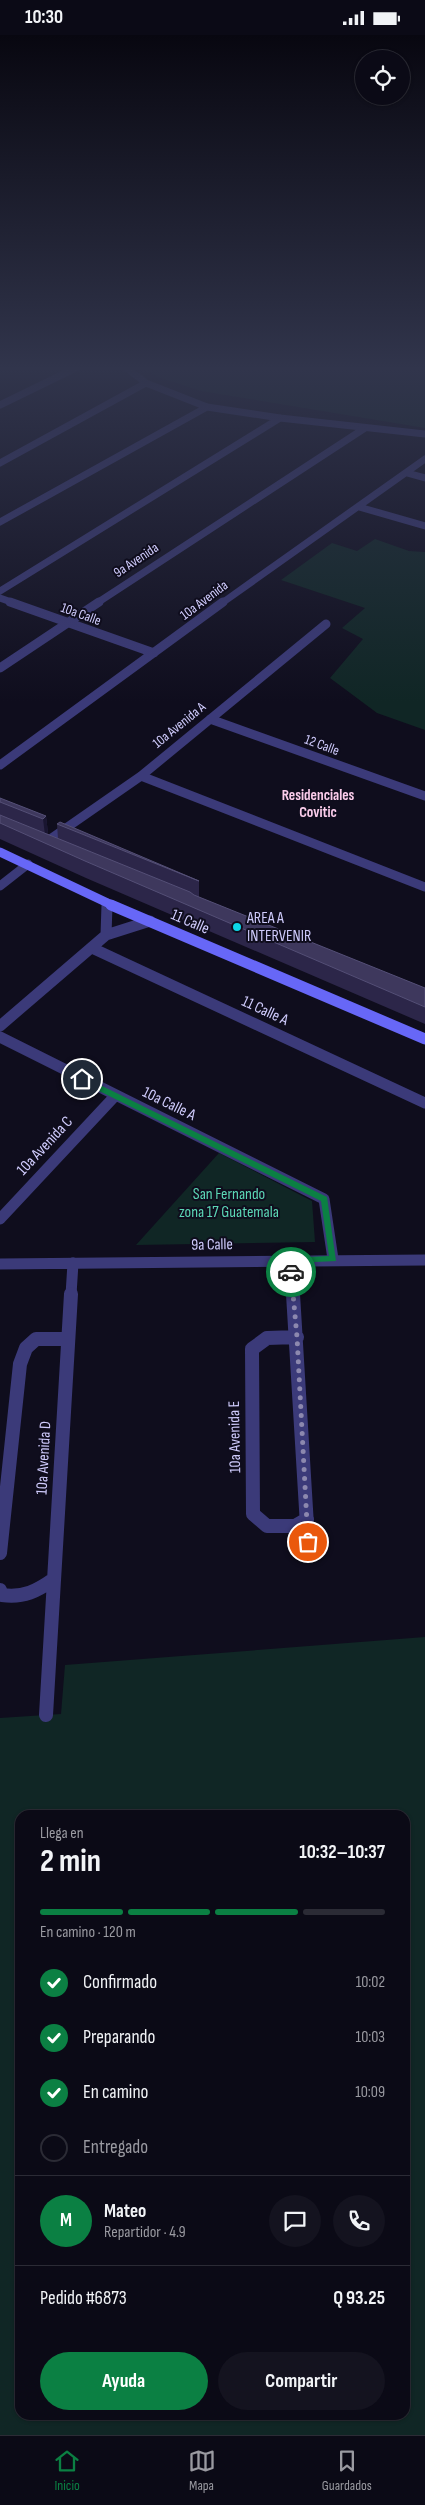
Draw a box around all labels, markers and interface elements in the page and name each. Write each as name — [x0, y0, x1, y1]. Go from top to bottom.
text: 10:30 — [25, 6, 63, 29]
map controls — [355, 50, 410, 105]
button: locate — [355, 50, 410, 105]
street label: 9a Avenida — [110, 539, 162, 581]
street label: 10a Avenida — [177, 577, 231, 623]
street label: 10a Calle — [59, 599, 103, 629]
street label: 10a Avenida A — [149, 698, 210, 752]
street label: 12 Calle — [302, 731, 342, 759]
district label: Residenciales Covitic — [282, 786, 355, 822]
street label: 11 Calle — [168, 905, 212, 939]
place label: AREA A INTERVENIR — [246, 909, 311, 946]
marker: AREA A INTERVENIR — [231, 921, 243, 933]
street label: 11 Calle A — [239, 992, 291, 1030]
pin — [61, 1058, 103, 1100]
icon: home — [68, 1065, 96, 1093]
street label: 10a Calle A — [139, 1083, 199, 1125]
street label: 10a Avenida C — [13, 1112, 77, 1179]
park label: San Fernando zona 17 Guatemala — [179, 1185, 279, 1222]
street label: 9a Calle — [191, 1235, 233, 1255]
courier — [266, 1247, 316, 1297]
icon: car — [277, 1258, 305, 1286]
street label: 10a Avenida E — [225, 1401, 245, 1473]
street label: 10a Avenida D — [33, 1421, 55, 1495]
pin — [287, 1521, 329, 1563]
icon: bag — [294, 1528, 322, 1556]
text: Llega en — [40, 1824, 84, 1843]
text: 10:32–10:37 — [299, 1841, 385, 1864]
text: 2 min — [40, 1842, 101, 1881]
text: En camino · 120 m — [40, 1923, 136, 1942]
icon: check — [40, 1969, 68, 1997]
text: Confirmado — [83, 1971, 157, 1994]
text: 10:02 — [356, 1973, 385, 1992]
icon: check — [40, 2024, 68, 2052]
text: Preparando — [83, 2026, 155, 2049]
text: 10:03 — [356, 2028, 385, 2047]
icon: check — [40, 2079, 68, 2107]
text: En camino — [83, 2081, 148, 2104]
text: 10:09 — [355, 2083, 385, 2102]
text: Entregado — [83, 2136, 148, 2159]
button: chat — [269, 2195, 321, 2247]
button: phone — [333, 2195, 385, 2247]
text: Mateo — [104, 2200, 146, 2223]
text: M — [60, 2209, 72, 2232]
text: Repartidor · 4.9 — [104, 2223, 186, 2242]
text: Pedido #6873 — [40, 2287, 127, 2310]
text: Q 93.25 — [333, 2287, 385, 2310]
button: Ayuda — [40, 2352, 208, 2410]
button: Compartir — [218, 2352, 385, 2410]
tab: Inicio — [53, 2447, 81, 2494]
tab: Mapa — [188, 2447, 216, 2494]
tab: Guardados — [322, 2447, 372, 2494]

